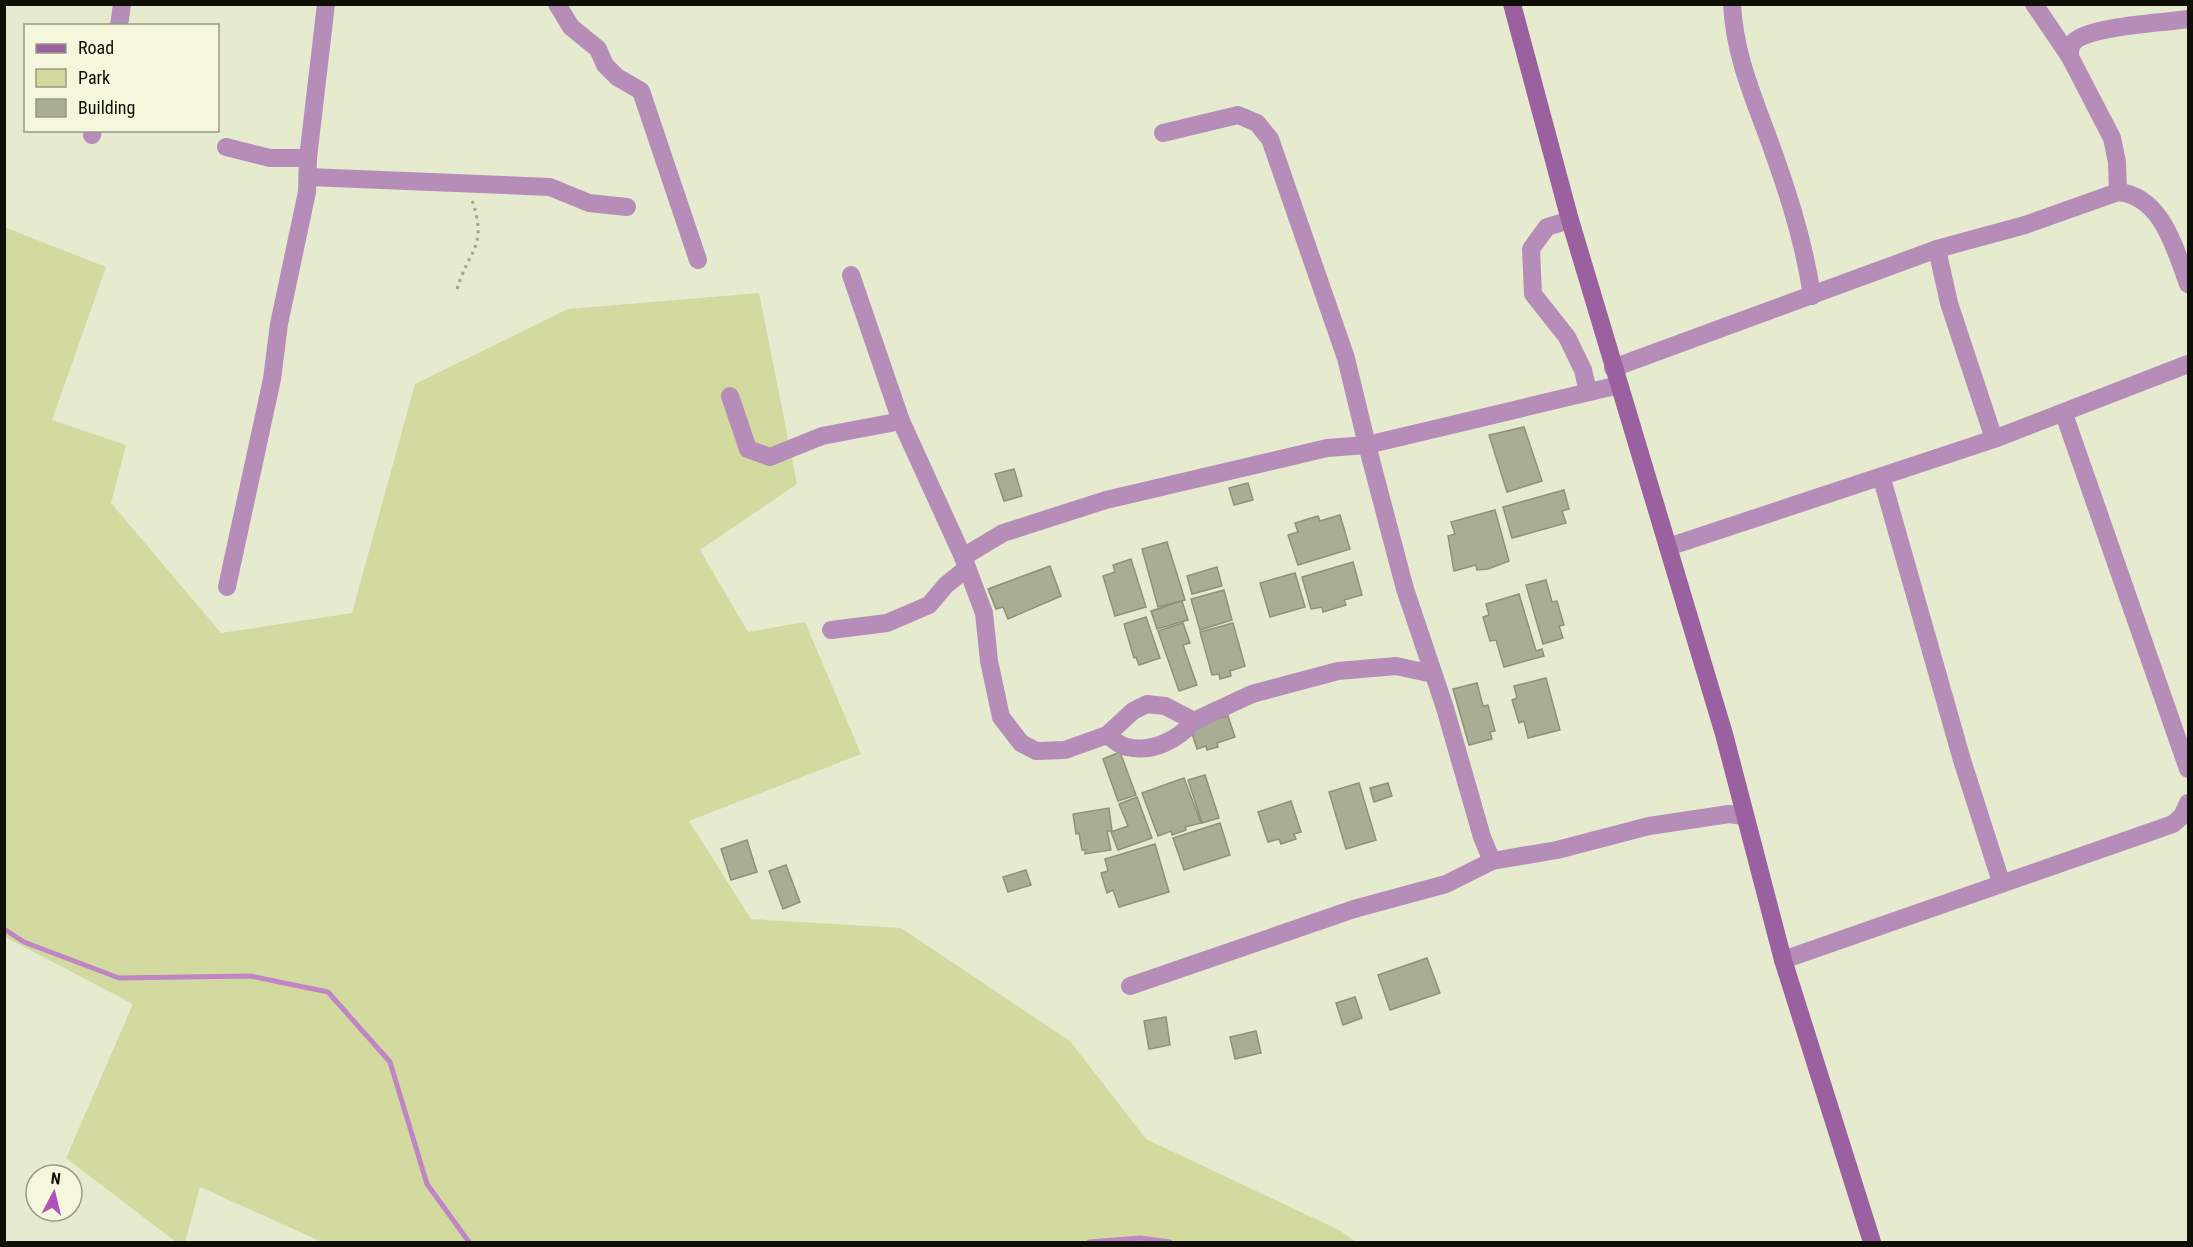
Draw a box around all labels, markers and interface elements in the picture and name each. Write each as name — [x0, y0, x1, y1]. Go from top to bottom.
legend — [24, 24, 219, 132]
text: Road — [78, 37, 114, 58]
text: Park — [78, 67, 110, 88]
text: Building — [78, 97, 135, 118]
north arrow — [24, 1163, 84, 1223]
text: N — [50, 1169, 62, 1189]

